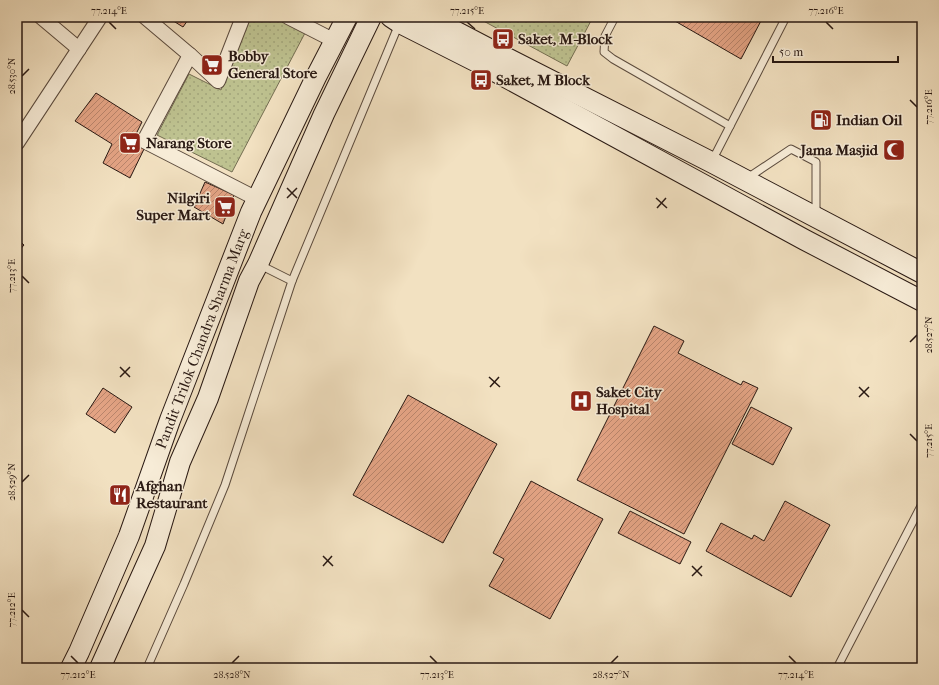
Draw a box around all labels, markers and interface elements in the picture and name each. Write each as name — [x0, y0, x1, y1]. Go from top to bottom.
text: 77.214°E — [91, 5, 127, 17]
text: 77.215°E — [450, 5, 484, 17]
text: 77.216°E — [808, 5, 844, 17]
bus stop icon: Saket, M-Block — [490, 26, 516, 52]
place label: Saket, M-Block — [518, 30, 614, 48]
scale bar — [773, 38, 898, 64]
text: 50 m — [779, 45, 803, 59]
place label: Bobby General Store — [228, 47, 318, 82]
supermarket icon: Bobby General Store — [199, 52, 225, 78]
text: 28.530°N — [6, 57, 18, 94]
bus stop icon: Saket, M Block — [468, 67, 494, 93]
place label: Saket, M Block — [496, 71, 591, 89]
text: 77.216°E — [923, 89, 935, 125]
fuel station icon: Indian Oil — [808, 107, 834, 133]
place label: Indian Oil — [836, 111, 903, 129]
supermarket icon: Narang Store — [117, 130, 143, 156]
place label: Narang Store — [146, 134, 232, 152]
mosque icon: Jama Masjid — [881, 137, 907, 163]
place label: Jama Masjid — [799, 141, 879, 159]
place label: Nilgiri Super Mart — [136, 189, 211, 224]
supermarket icon: Nilgiri Super Mart — [212, 194, 238, 220]
street label: Pandit Trilok Chandra Sharma Marg — [152, 226, 253, 451]
text: 77.213°E — [6, 259, 18, 293]
text: 28.527°N — [923, 316, 935, 354]
place label: Saket City Hospital — [596, 383, 663, 418]
hospital icon: Saket City Hospital — [568, 388, 594, 414]
text: 77.215°E — [923, 424, 935, 458]
text: 28.529°N — [6, 463, 18, 501]
place label: Afghan Restaurant — [135, 477, 208, 512]
restaurant icon: Afghan Restaurant — [107, 482, 133, 508]
text: 77.212°E — [6, 592, 18, 628]
text: 77.212°E — [60, 669, 96, 681]
text: 28.528°N — [213, 669, 251, 681]
text: 77.213°E — [420, 669, 454, 681]
text: 28.527°N — [592, 669, 630, 681]
text: 77.214°E — [778, 669, 814, 681]

